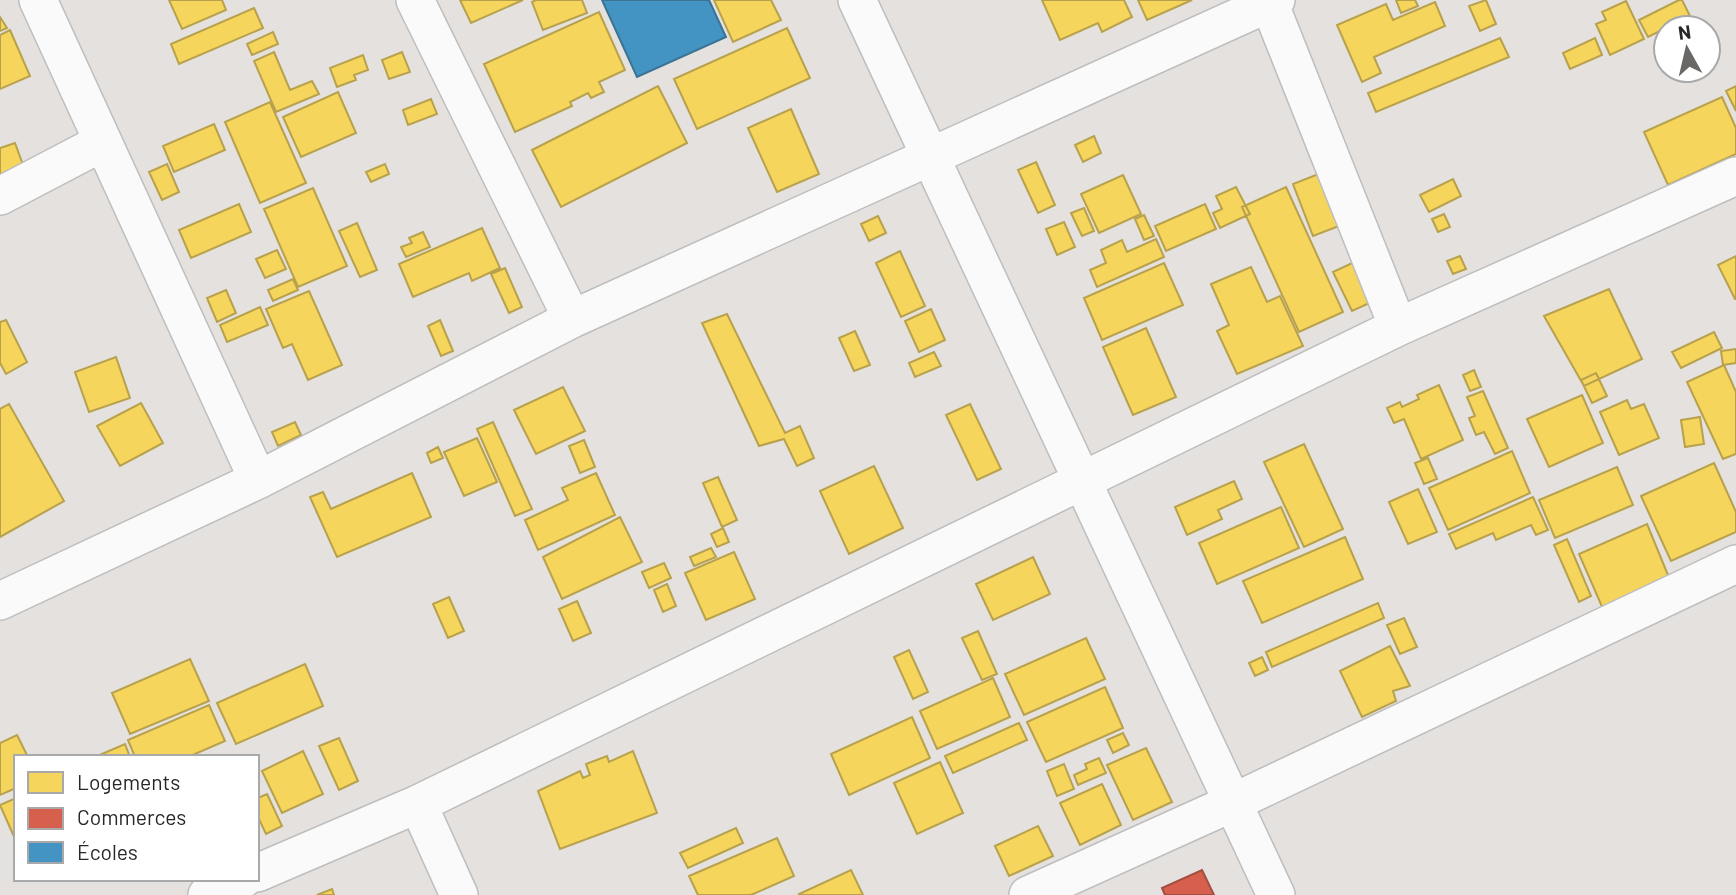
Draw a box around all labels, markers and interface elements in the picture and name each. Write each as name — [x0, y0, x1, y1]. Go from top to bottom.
north arrow — [1652, 14, 1722, 84]
text: N — [1677, 19, 1692, 44]
legend — [14, 755, 259, 881]
text: Logements — [77, 769, 180, 794]
text: Commerces — [77, 804, 186, 829]
text: Écoles — [77, 839, 138, 864]

